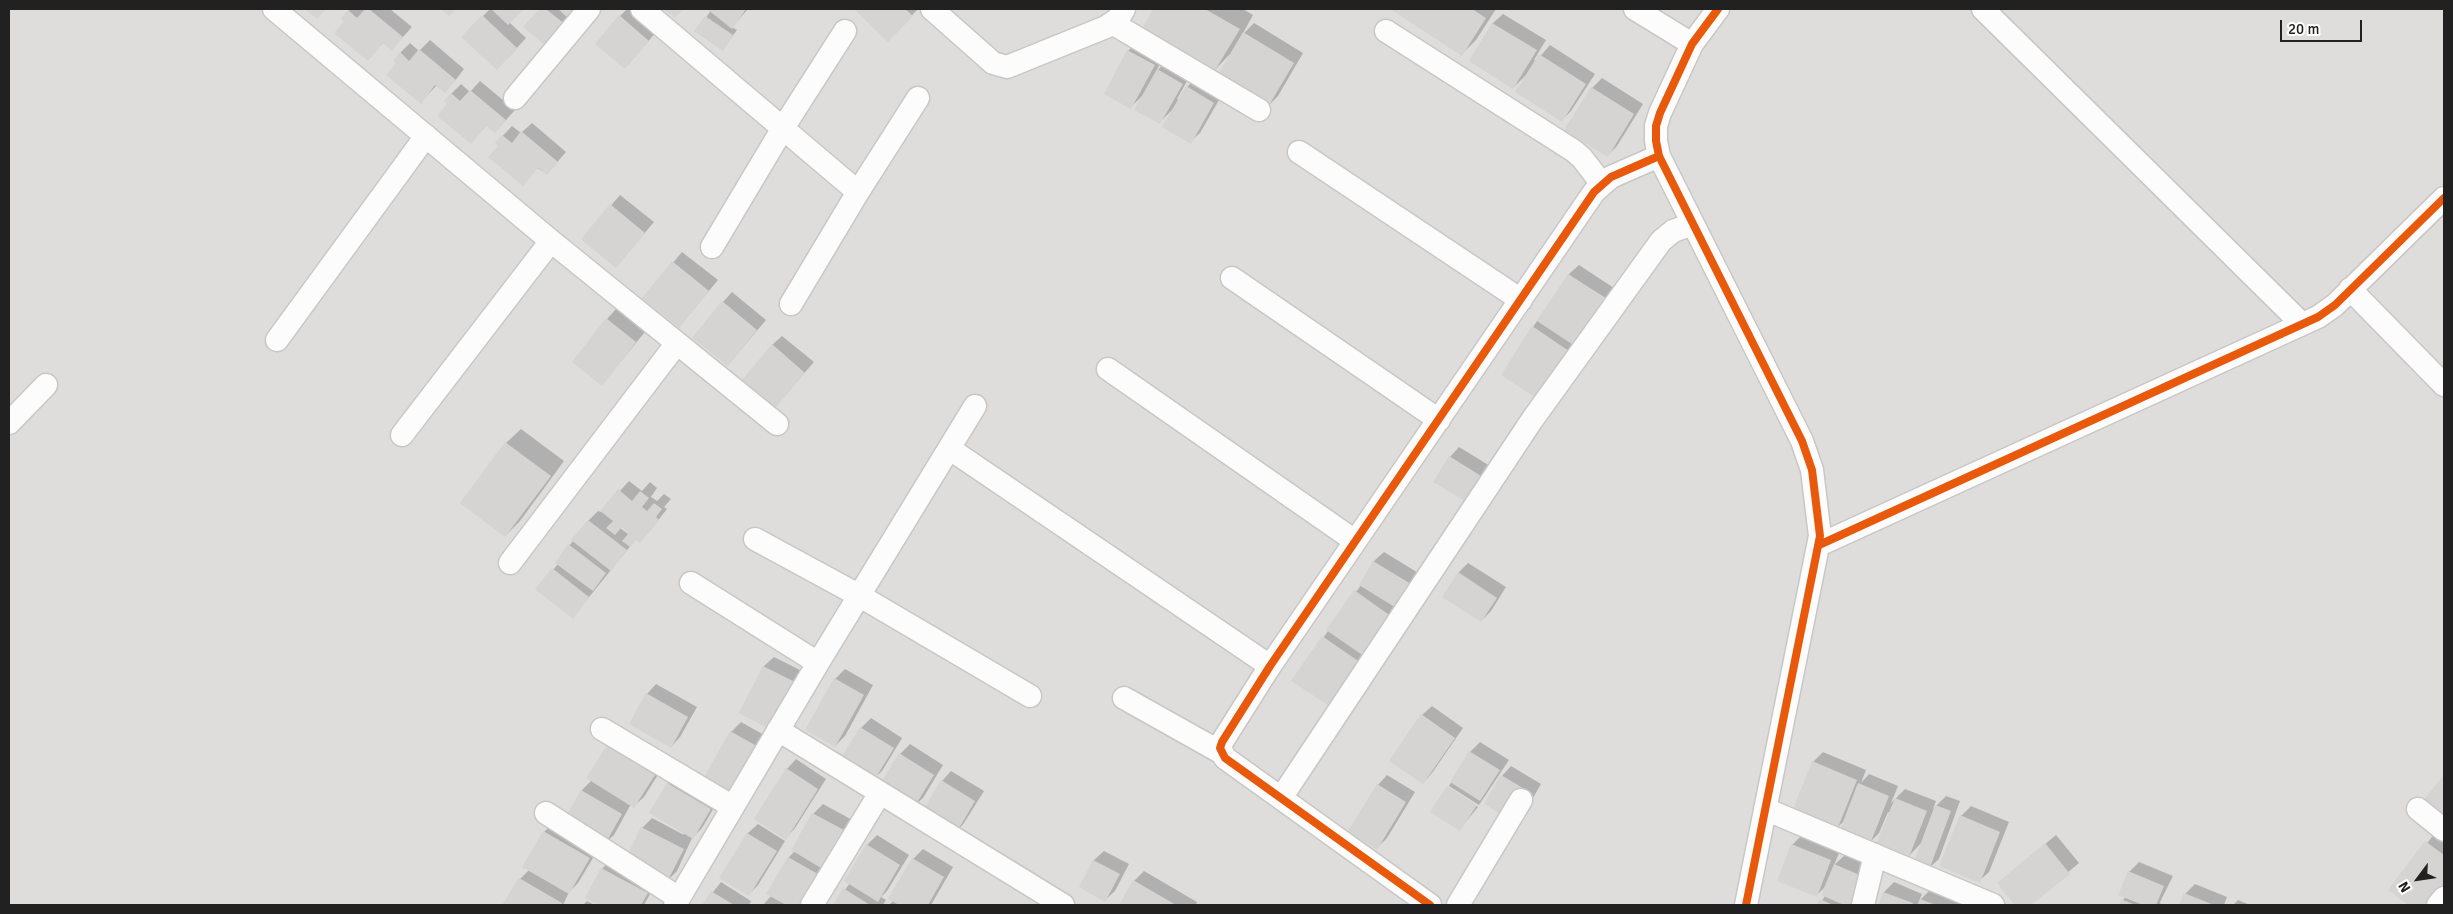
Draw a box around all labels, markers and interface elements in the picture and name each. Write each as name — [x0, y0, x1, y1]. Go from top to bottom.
scale bar — [2283, 10, 2366, 42]
text: 20 m — [2288, 20, 2319, 38]
north arrow — [2393, 854, 2443, 904]
text: N — [2395, 878, 2415, 896]

